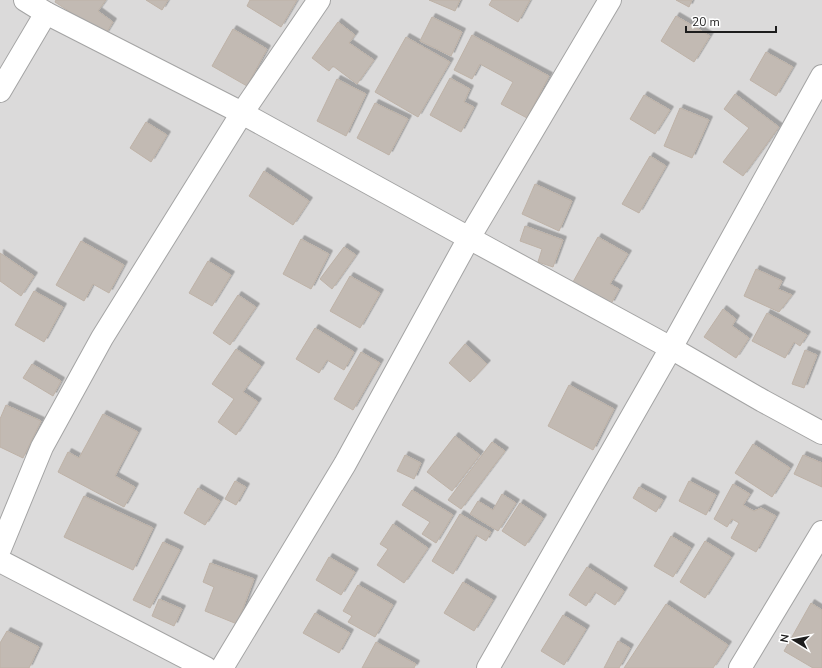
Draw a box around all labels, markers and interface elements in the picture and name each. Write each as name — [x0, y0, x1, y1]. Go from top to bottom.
scale bar — [686, 8, 776, 34]
text: 20 m — [692, 14, 720, 30]
north arrow — [774, 620, 814, 660]
text: N — [777, 633, 793, 644]

